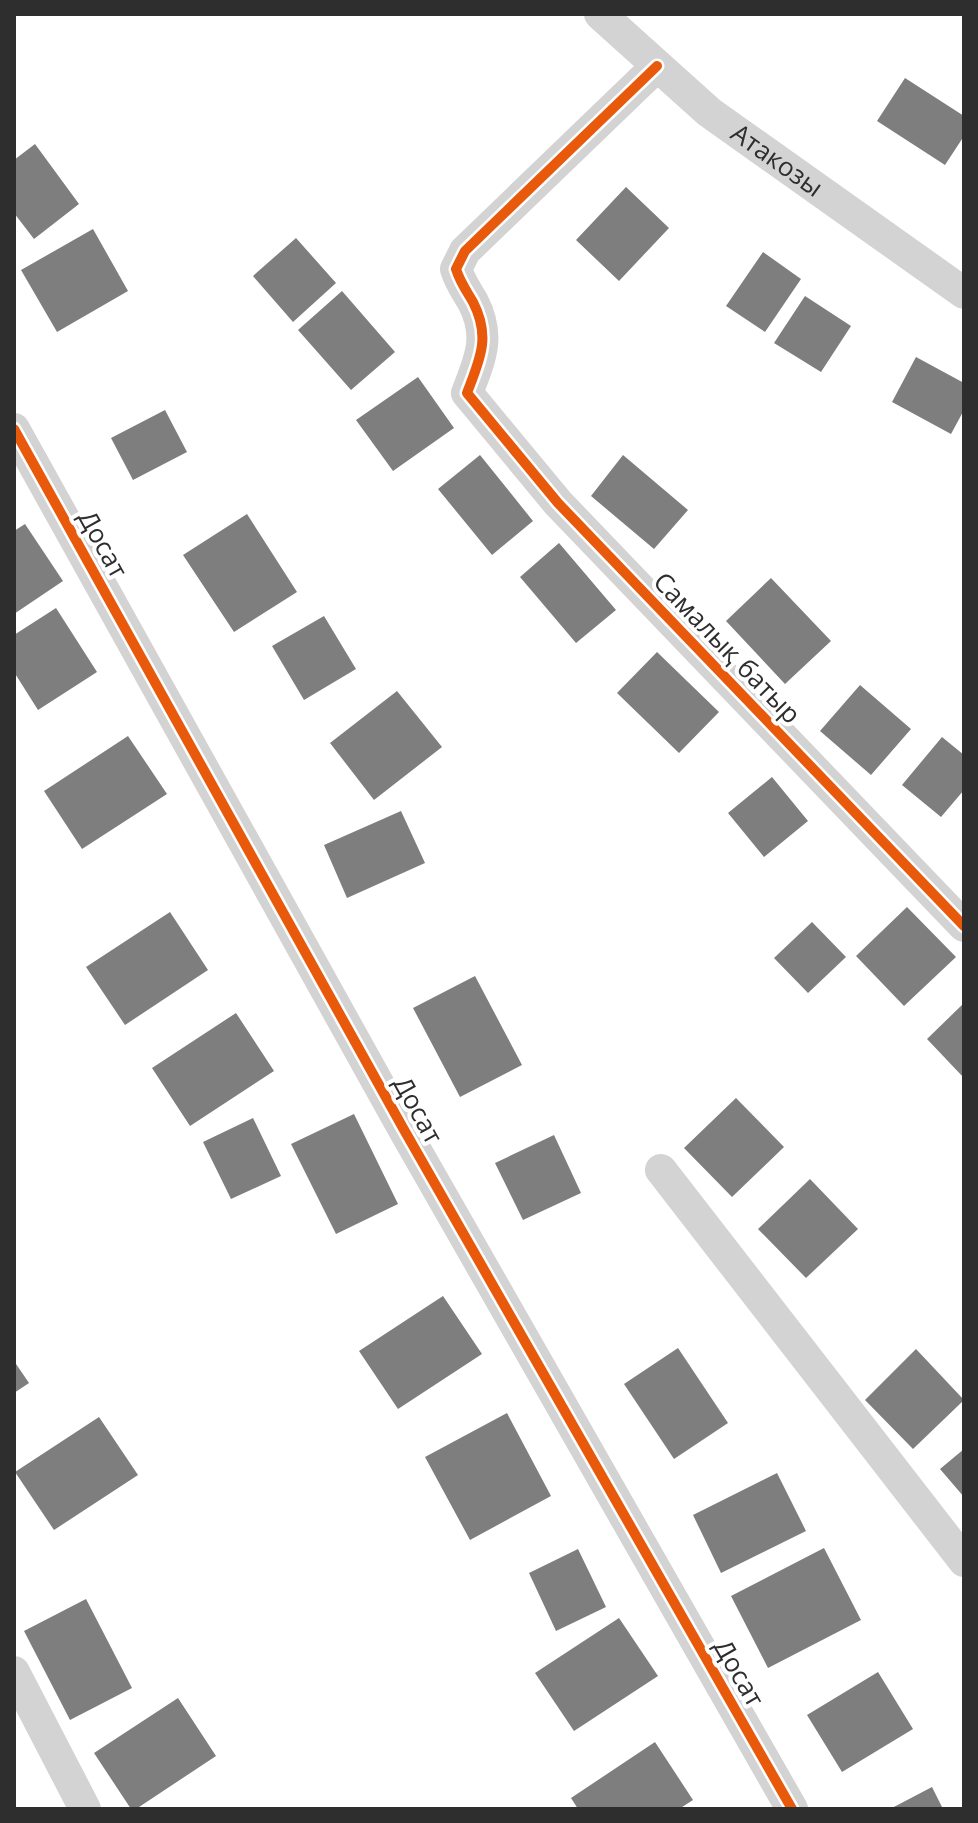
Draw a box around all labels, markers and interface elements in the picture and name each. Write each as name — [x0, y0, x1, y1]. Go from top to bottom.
street label: Атакозы — [724, 114, 831, 204]
street label: Досат — [71, 503, 137, 584]
street label: Самалық батыр — [646, 564, 809, 731]
street label: Досат — [386, 1069, 452, 1150]
street label: Досат — [706, 1632, 774, 1713]

